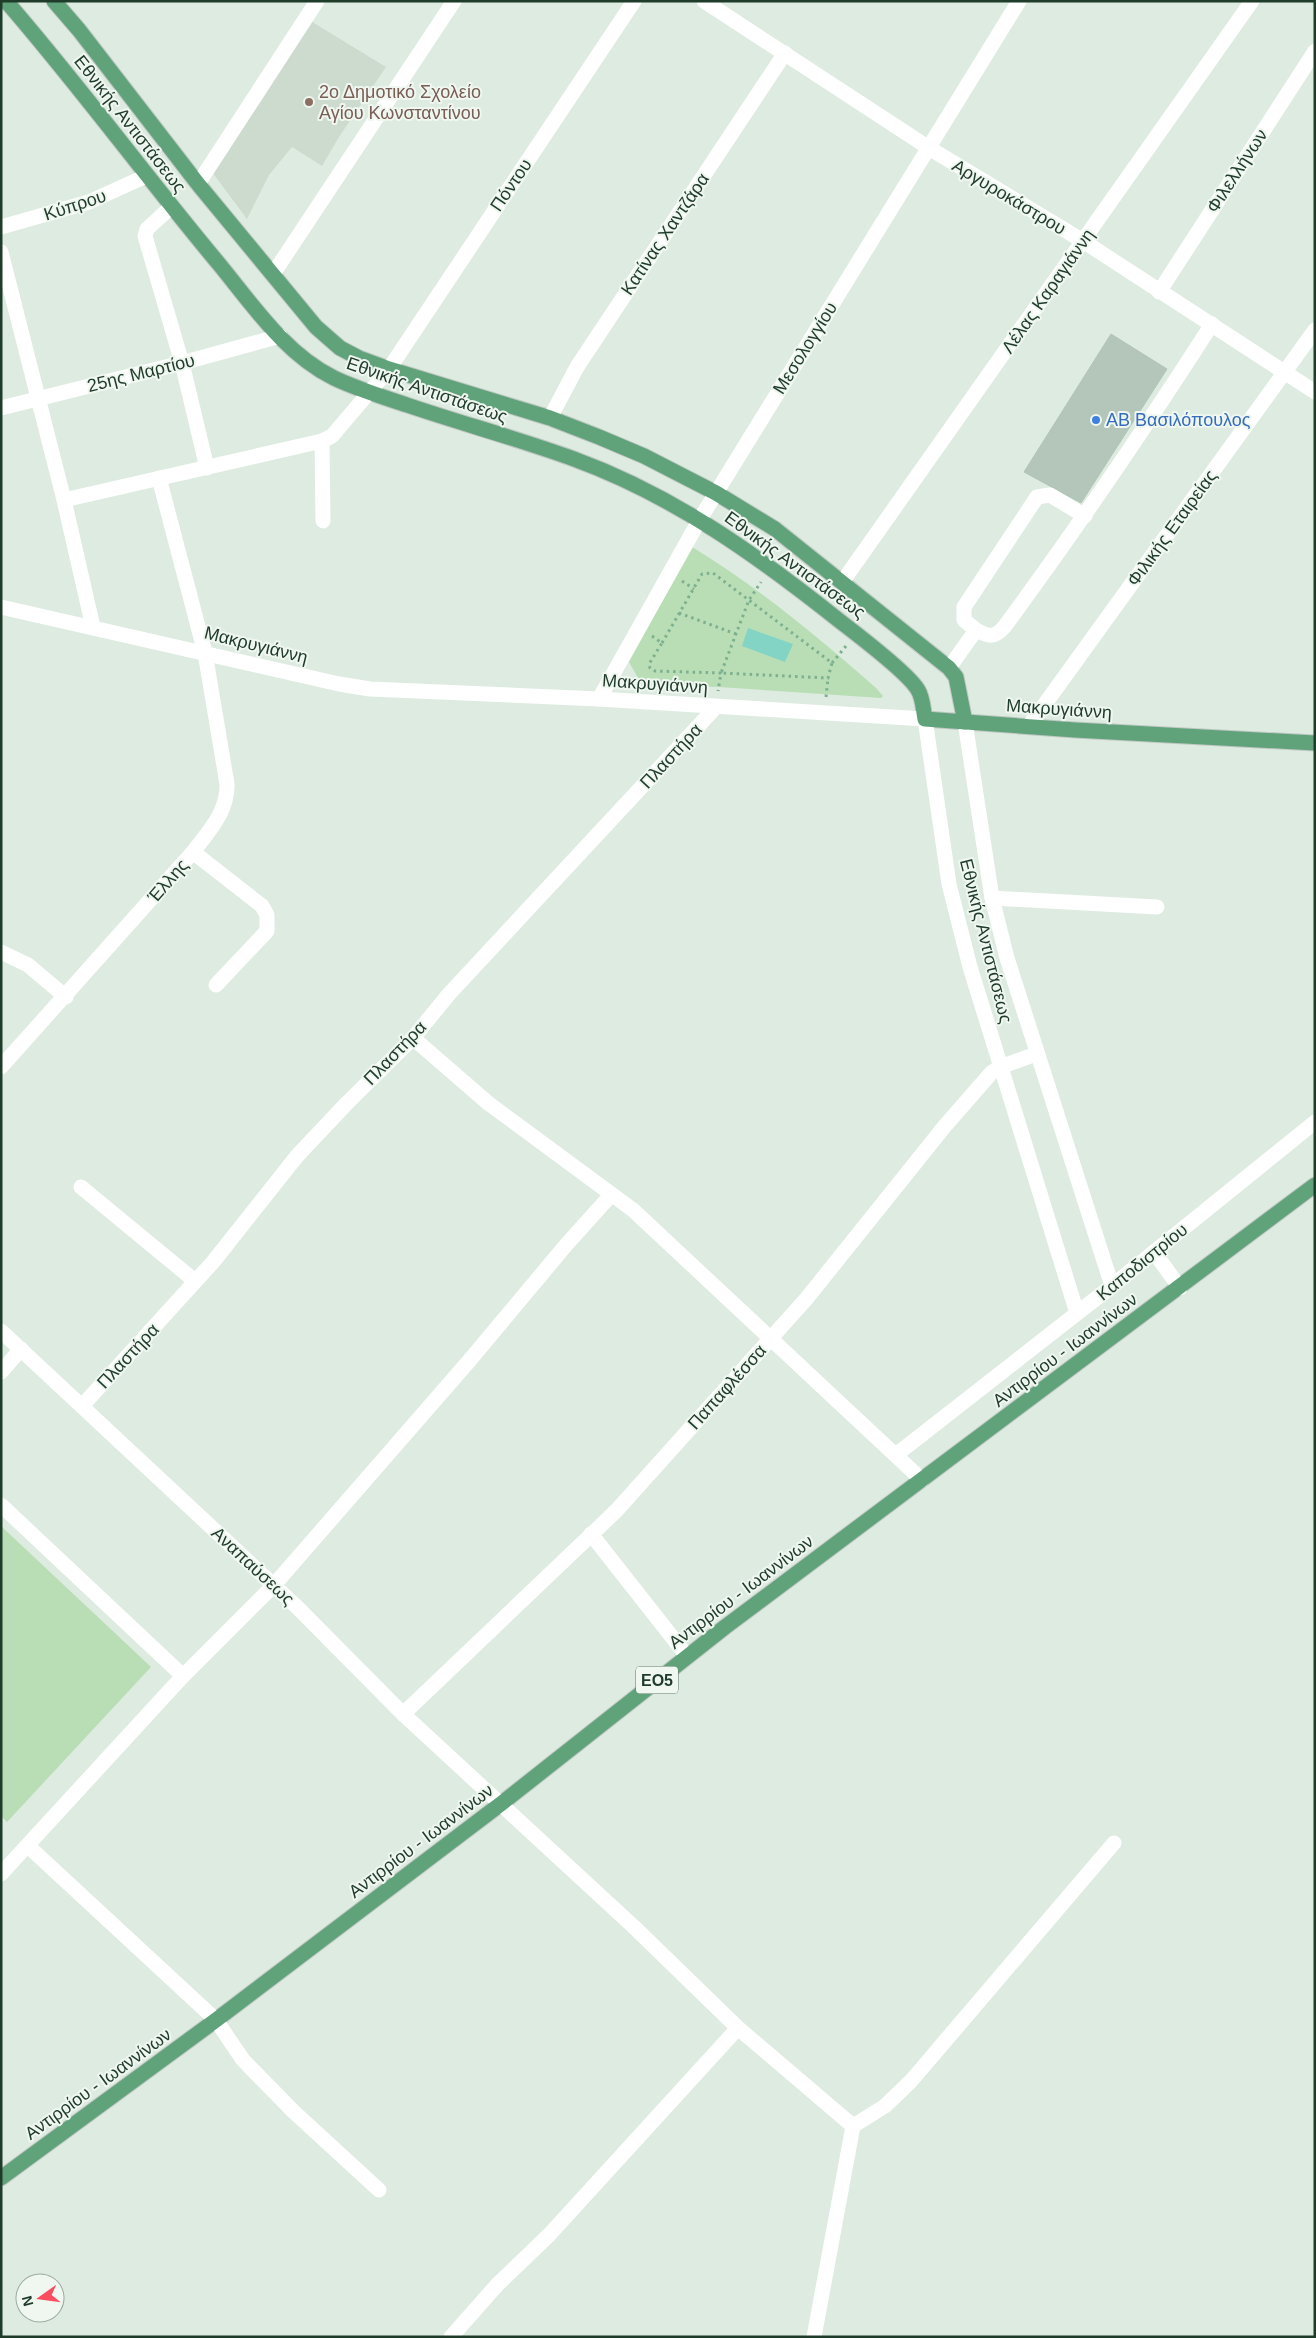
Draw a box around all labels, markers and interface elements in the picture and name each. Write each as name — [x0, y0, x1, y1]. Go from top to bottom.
street label: Εθνικής Αντιστάσεως — [70, 51, 190, 197]
place label: 2ο Δημοτικό Σχολείο Αγίου Κωνσταντίνου — [319, 82, 481, 123]
marker: 2ο Δημοτικό Σχολείο Αγίου Κωνσταντίνου — [303, 96, 315, 108]
street label: Φιλελλήνων — [1203, 126, 1271, 216]
street label: Πόντου — [486, 155, 536, 215]
street label: Αργυροκάστρου — [949, 155, 1069, 239]
street label: Κατίνας Χαντζάρα — [617, 169, 713, 299]
street label: Κύπρου — [41, 186, 109, 224]
street label: Λέλας Καραγιάννη — [998, 225, 1098, 357]
street label: Μεσολογγίου — [769, 298, 841, 398]
street label: 25ης Μαρτίου — [85, 350, 197, 396]
street label: Εθνικής Αντιστάσεως — [344, 353, 510, 427]
place label: ΑΒ Βασιλόπουλος — [1106, 410, 1251, 430]
marker: ΑΒ Βασιλόπουλος — [1090, 414, 1102, 426]
street label: Φιλικής Εταιρείας — [1123, 466, 1221, 590]
street label: Εθνικής Αντιστάσεως — [721, 507, 869, 623]
street label: Μακρυγιάννη — [202, 622, 310, 668]
street label: Μακρυγιάννη — [601, 670, 709, 698]
street label: Μακρυγιάννη — [1005, 695, 1113, 723]
street label: Πλαστήρα — [636, 720, 706, 792]
street label: Έλλης — [143, 855, 192, 907]
street label: Εθνικής Αντιστάσεως — [956, 857, 1016, 1026]
street label: Πλαστήρα — [360, 1017, 430, 1089]
street label: Καποδιστρίου — [1093, 1219, 1191, 1305]
street label: Αντιρρίου - Ιωαννίνων — [989, 1289, 1141, 1411]
street label: Πλαστήρα — [93, 1320, 163, 1392]
street label: Παπαφλέσσα — [684, 1341, 770, 1433]
street label: Αναπαύσεως — [208, 1523, 299, 1609]
street label: Αντιρρίου - Ιωαννίνων — [665, 1531, 817, 1653]
road number: ΕΟ5 — [636, 1666, 678, 1694]
street label: Αντιρρίου - Ιωαννίνων — [345, 1780, 497, 1902]
street label: Αντιρρίου - Ιωαννίνων — [21, 2024, 175, 2144]
north arrow — [15, 2273, 65, 2323]
text: N — [18, 2294, 36, 2308]

